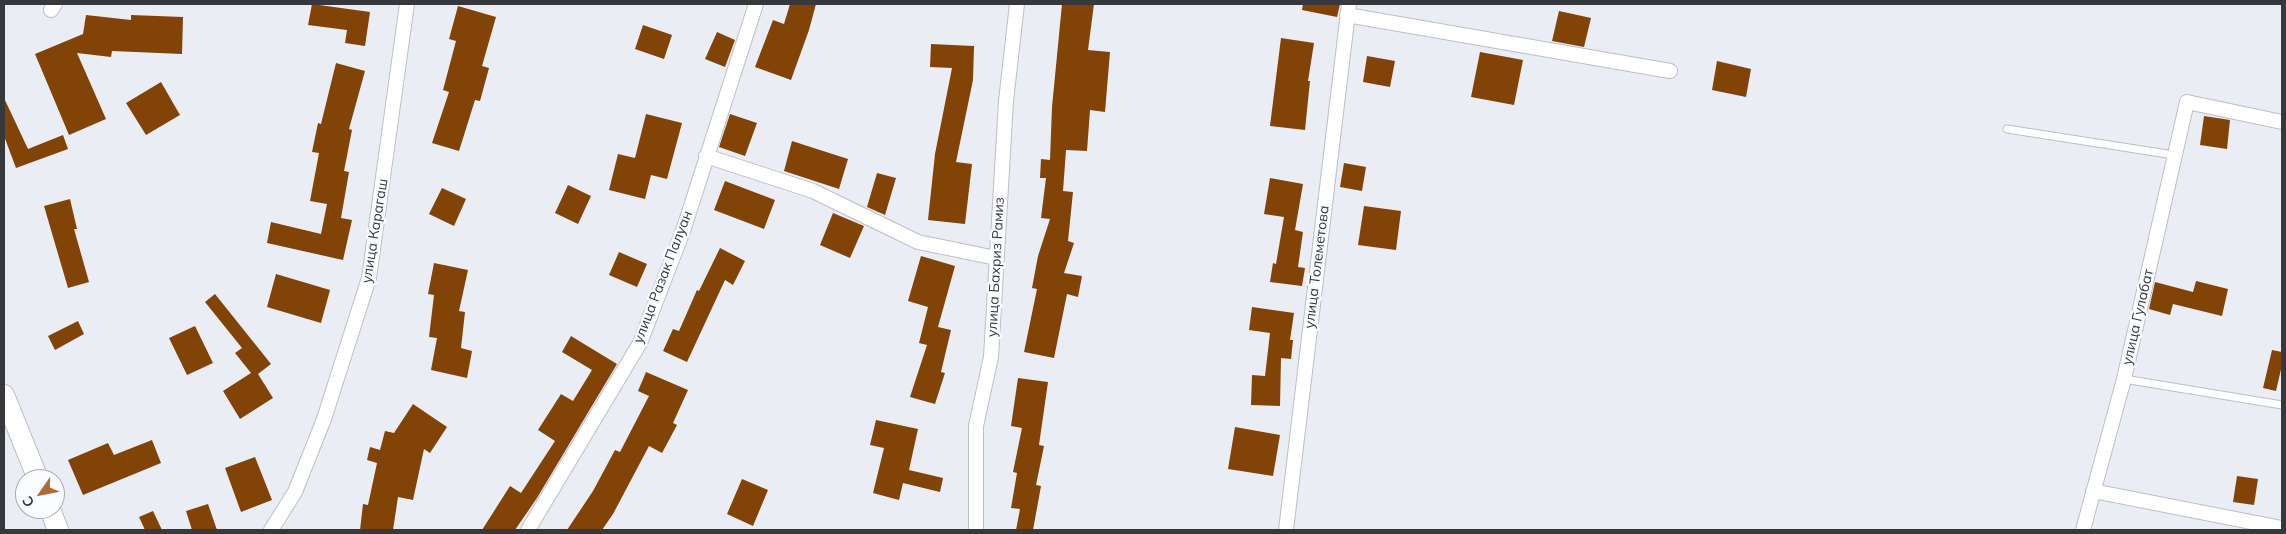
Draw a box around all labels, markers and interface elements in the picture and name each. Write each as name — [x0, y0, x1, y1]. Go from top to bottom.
street label: улица Карагаш — [358, 178, 392, 284]
street label: улица Бахриз Рамиз — [984, 197, 1008, 337]
street label: улица Толеметова — [1301, 205, 1333, 329]
street label: улица Разак Палуан — [630, 208, 696, 346]
street label: улица Гулабат — [2119, 267, 2157, 367]
north arrow — [15, 469, 65, 519]
text: С — [18, 493, 38, 511]

